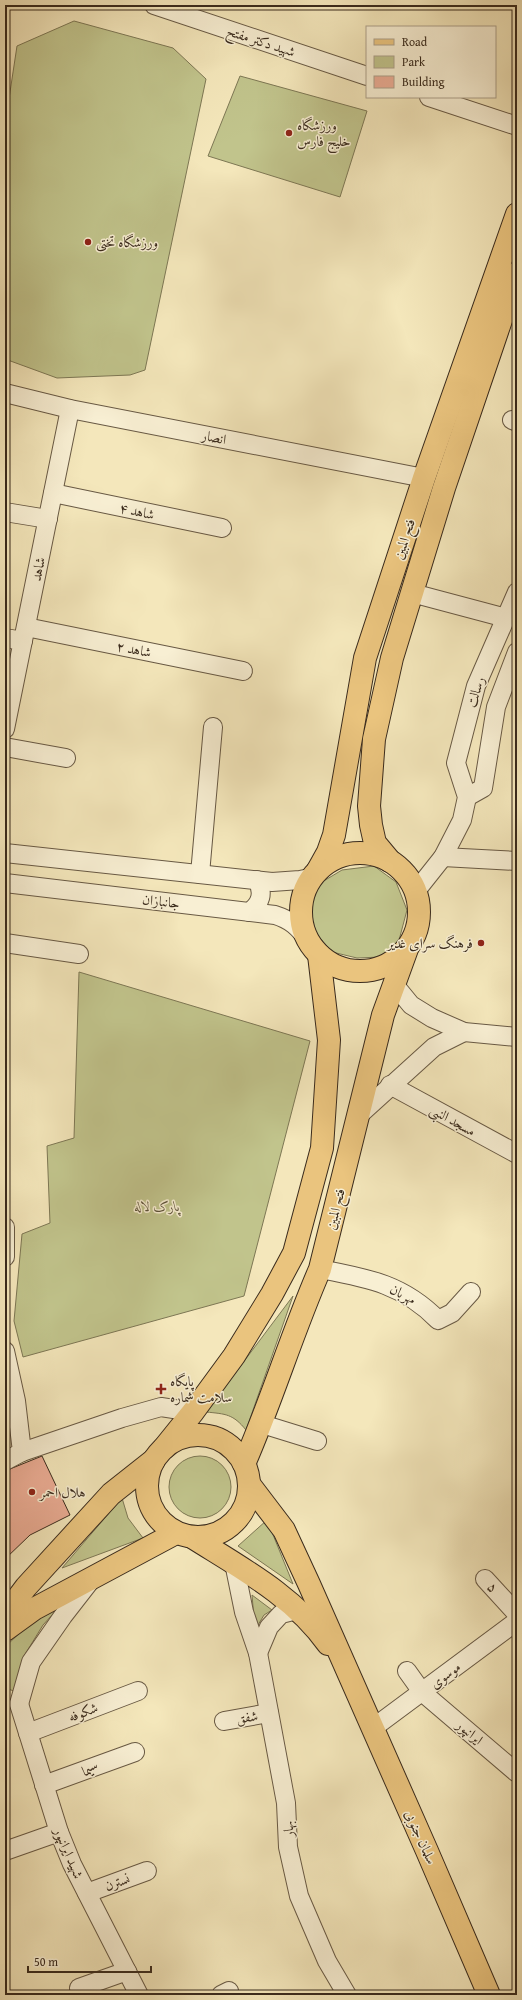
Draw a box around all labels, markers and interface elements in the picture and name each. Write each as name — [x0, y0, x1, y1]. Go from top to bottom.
street label: شهید دکتر مفتح — [223, 21, 298, 64]
legend — [366, 26, 496, 98]
text: Road — [402, 33, 428, 50]
text: Park — [402, 53, 426, 70]
text: Building — [402, 73, 445, 90]
place label: ورزشگاه خلیج فارس — [297, 115, 351, 154]
marker: ورزشگاه خلیج فارس — [284, 128, 294, 138]
place label: ورزشگاه تختی — [96, 232, 158, 252]
marker: ورزشگاه تختی — [83, 237, 93, 247]
street label: انصار — [198, 424, 228, 449]
street label: شاهد ۴ — [118, 498, 156, 524]
street label: فتح المبین — [388, 516, 423, 563]
street label: شاهد — [26, 555, 50, 583]
street label: شاهد ۲ — [115, 636, 153, 662]
street label: رسالت — [461, 674, 489, 710]
street label: جانبازان — [141, 889, 181, 913]
place label: فرهنگ سرای غدیر — [385, 933, 473, 953]
marker: فرهنگ سرای غدیر — [476, 938, 486, 948]
street label: مسجد النبی — [425, 1099, 480, 1143]
street label: فتح المبین — [320, 1186, 353, 1232]
park label: پارک لاله — [134, 1196, 181, 1217]
street label: مهربان — [386, 1279, 420, 1309]
place label: پایگاه سلامت شماره — [170, 1371, 232, 1407]
marker: پایگاه سلامت شماره — [155, 1383, 167, 1395]
place label: هلال احمر — [38, 1482, 86, 1502]
marker: هلال احمر — [27, 1487, 37, 1497]
street label: ۵ — [483, 1577, 503, 1597]
street label: موسوی — [425, 1657, 465, 1693]
street label: شکوفه — [65, 1697, 101, 1727]
street label: شفق — [235, 1705, 259, 1729]
street label: ایرانپور — [451, 1714, 488, 1749]
street label: سیما — [79, 1757, 101, 1781]
street label: سلمان جنوبی — [400, 1807, 442, 1867]
street label: بهار — [278, 1820, 299, 1840]
street label: شهید ایرانپور — [49, 1823, 89, 1882]
street label: نسترن — [102, 1868, 132, 1896]
scale bar — [28, 1948, 151, 1974]
text: 50 m — [34, 1953, 58, 1970]

